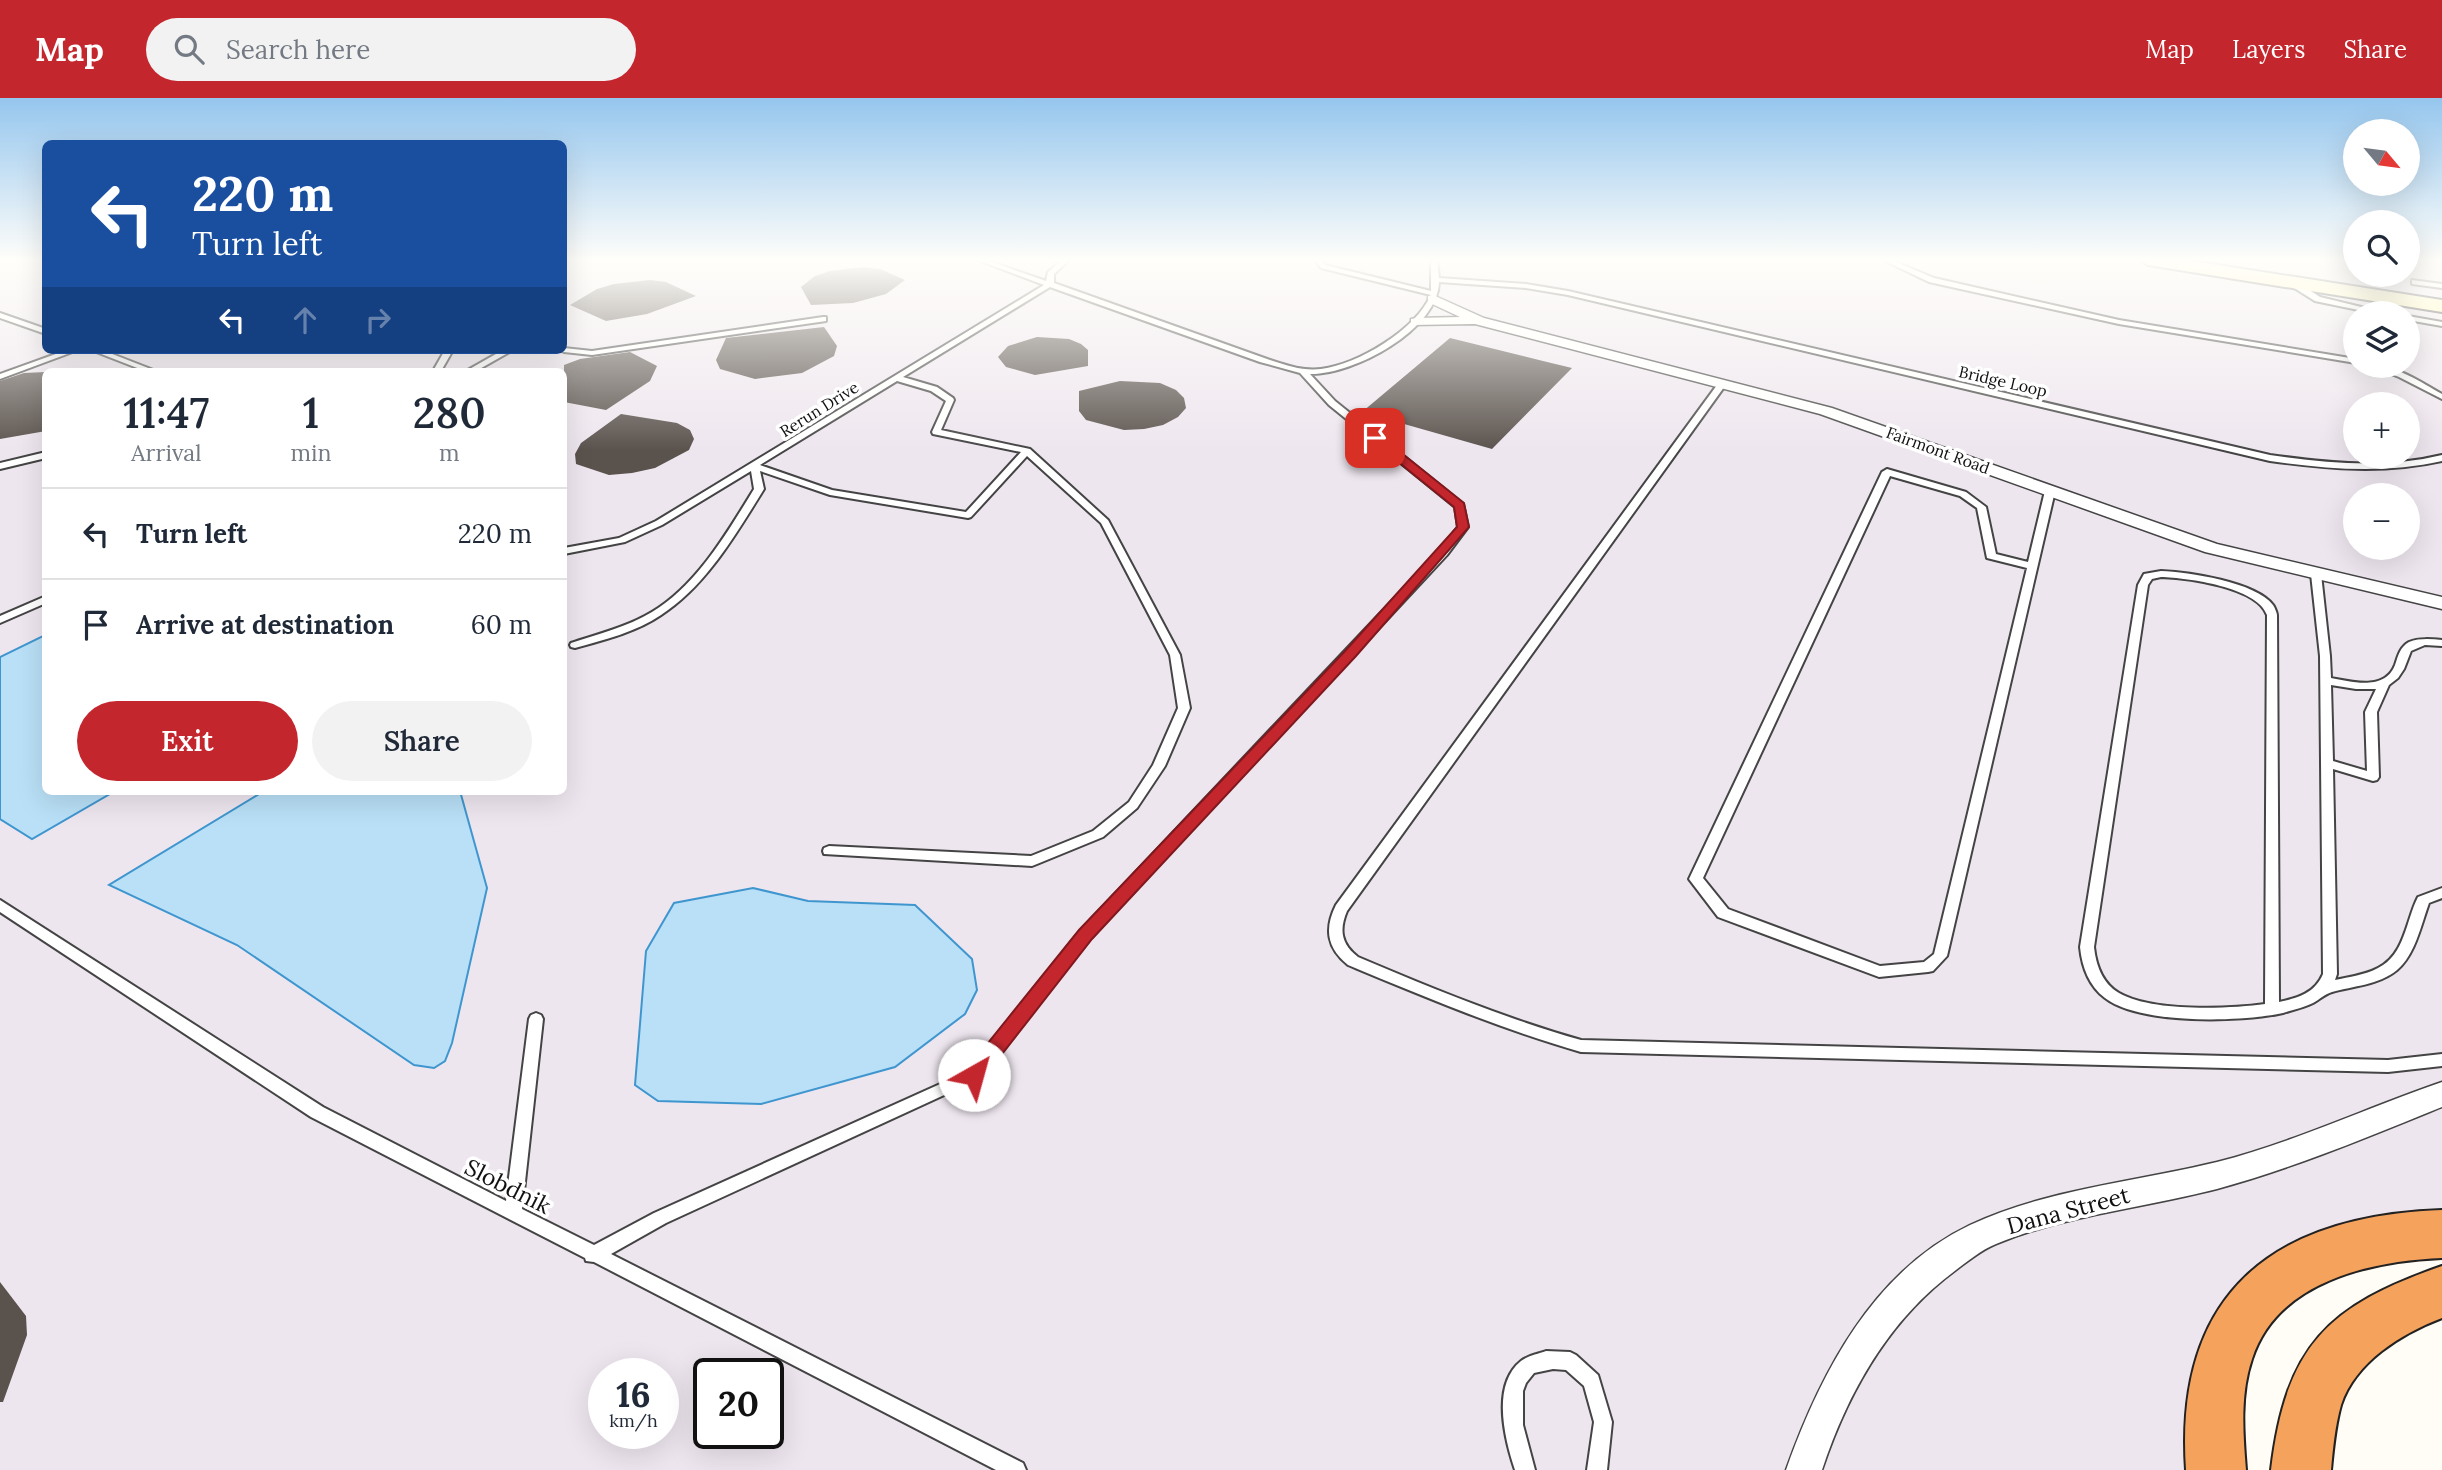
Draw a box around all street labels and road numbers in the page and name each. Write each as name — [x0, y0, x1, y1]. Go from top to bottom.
street label: Bridge Loop — [1957, 361, 2049, 401]
street label: Rerun Drive — [776, 377, 862, 441]
street label: Fairmont Road — [1884, 422, 1993, 478]
street label: Slobdnik — [460, 1152, 556, 1220]
street label: Dana Street — [2003, 1180, 2133, 1240]

